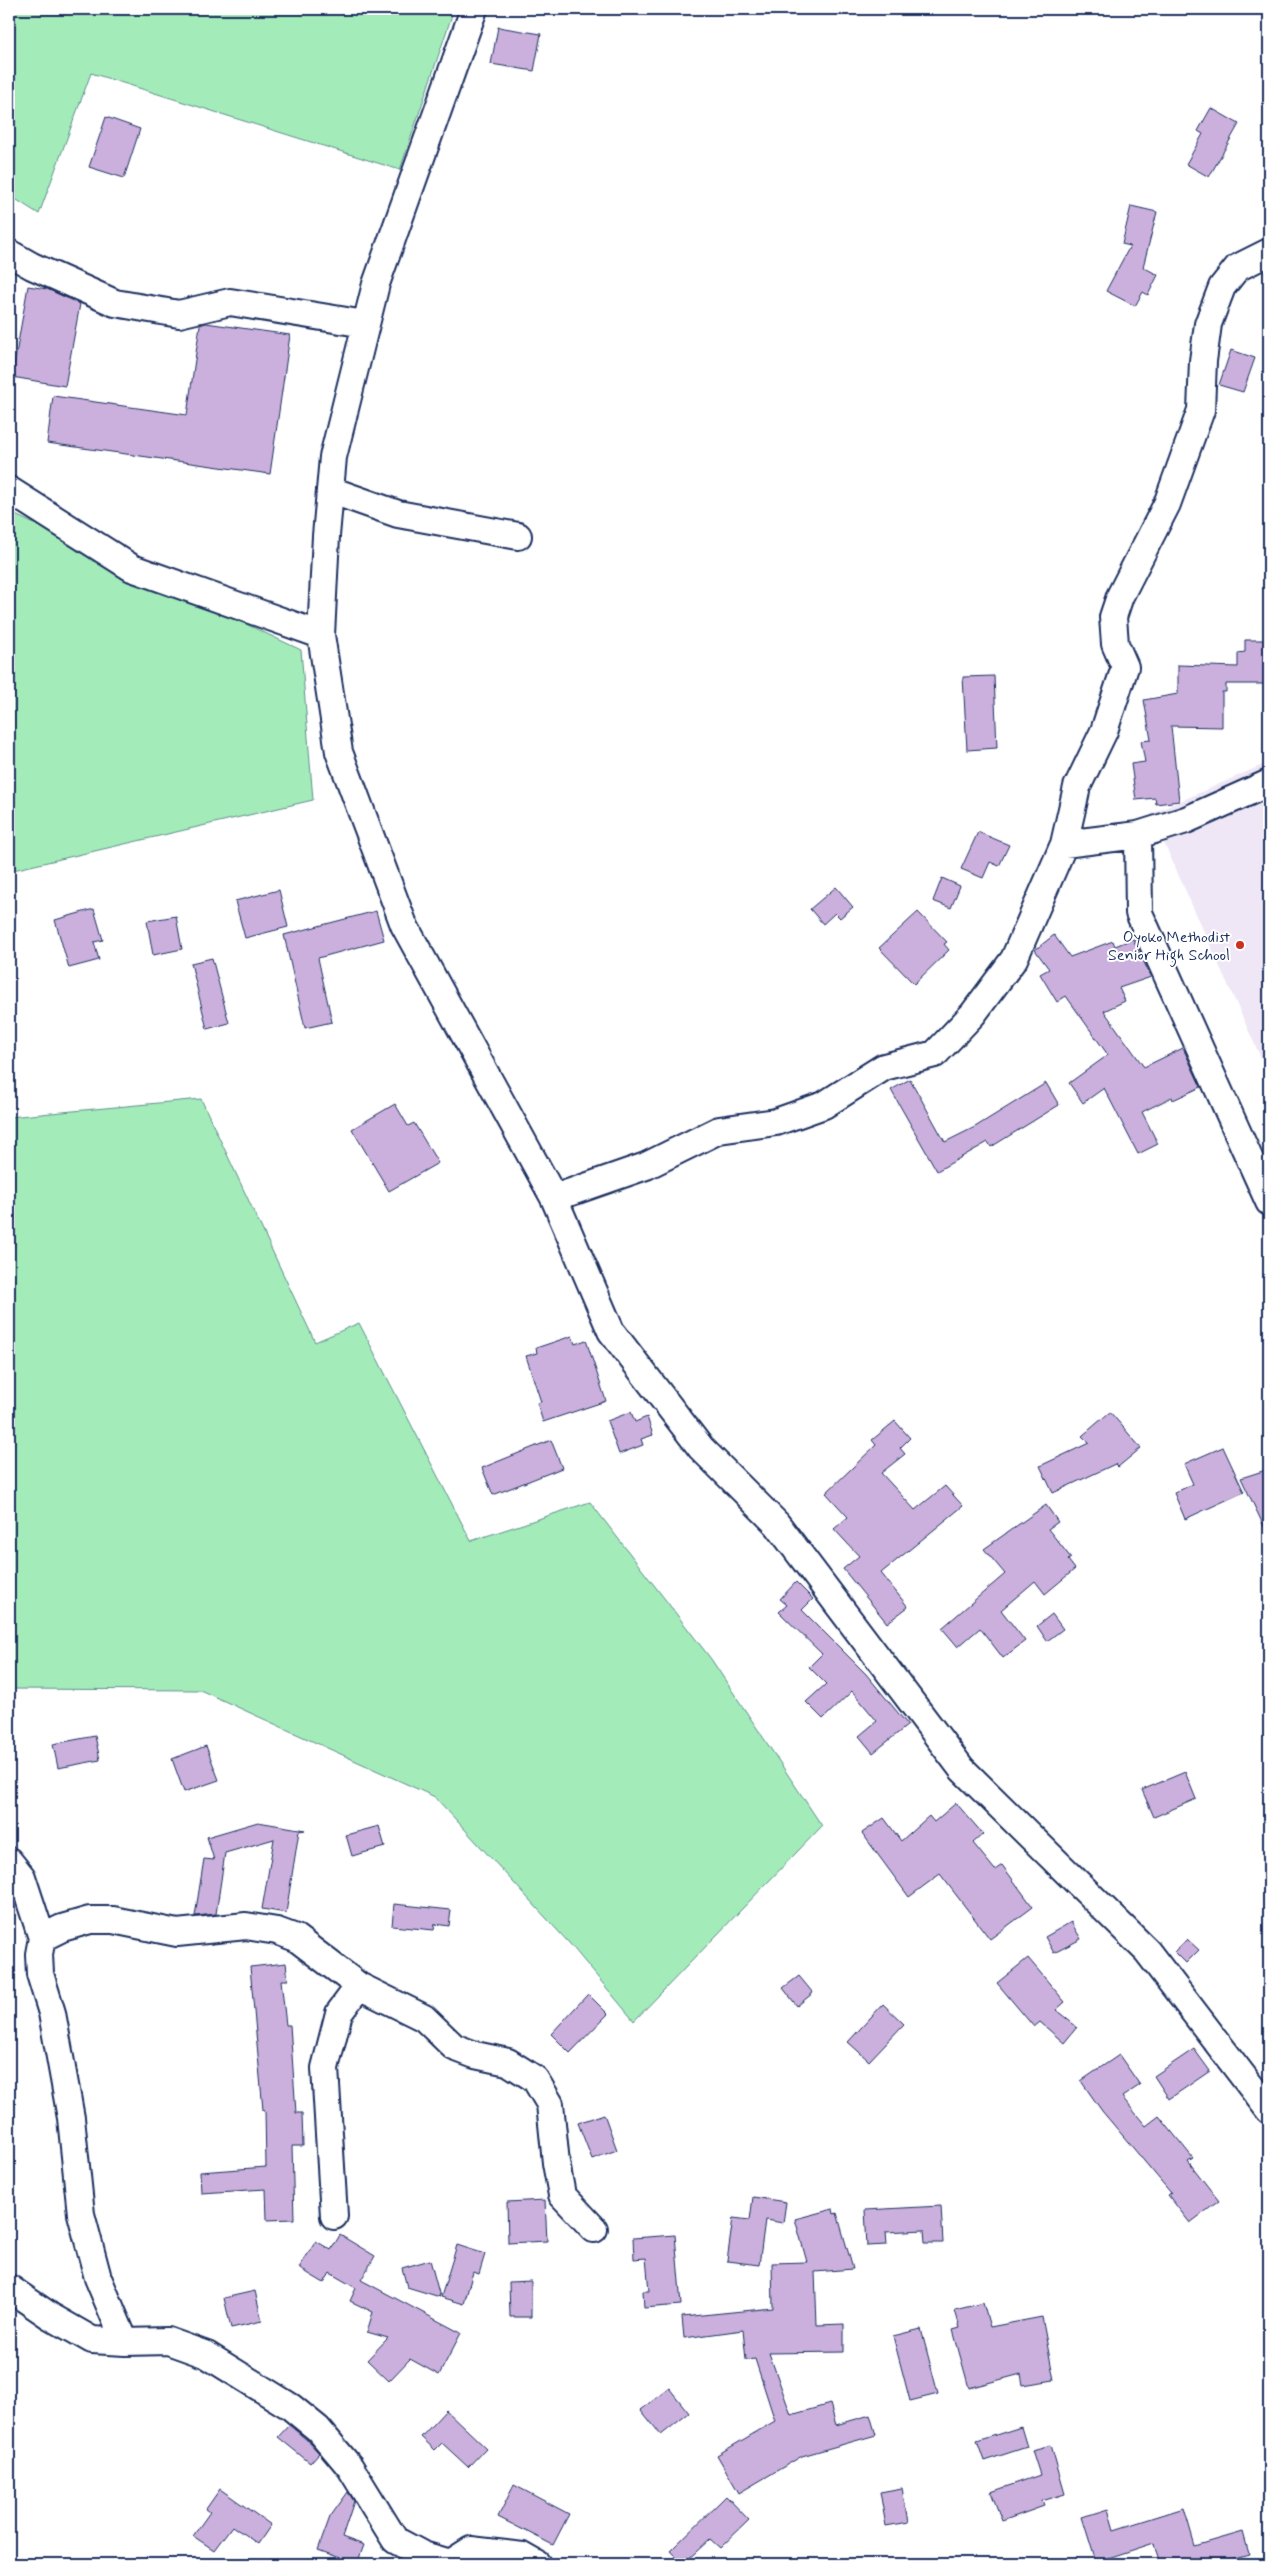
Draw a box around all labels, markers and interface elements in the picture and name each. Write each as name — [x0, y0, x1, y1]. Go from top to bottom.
place label: Oyoko Methodist Senior High School — [1108, 927, 1230, 967]
marker: Oyoko Methodist Senior High School — [1234, 939, 1246, 951]

